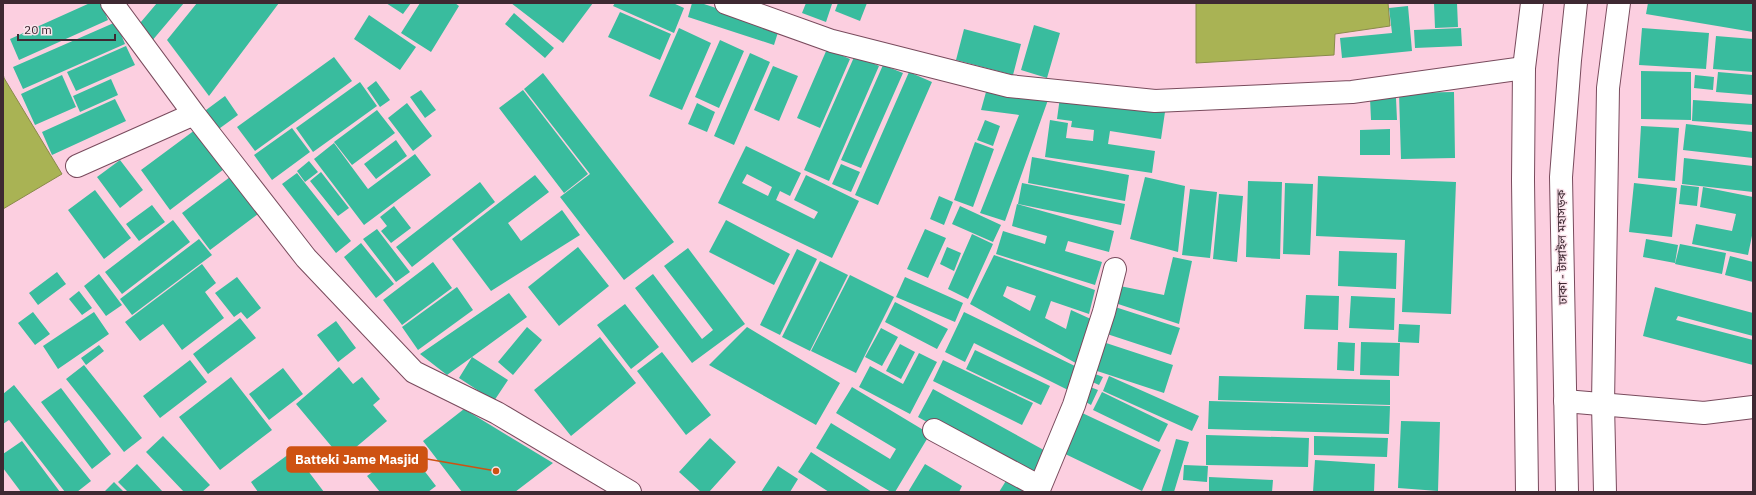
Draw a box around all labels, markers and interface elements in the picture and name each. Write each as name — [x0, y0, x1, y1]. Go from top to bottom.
scale bar — [18, 16, 115, 42]
text: 20 m — [24, 22, 52, 37]
street label: ঢাকা - টাঙ্গাইল মহাসড়ক — [1553, 189, 1570, 306]
callout: Batteki Jame Masjid — [287, 447, 427, 472]
text: Batteki Jame Masjid — [295, 451, 419, 468]

